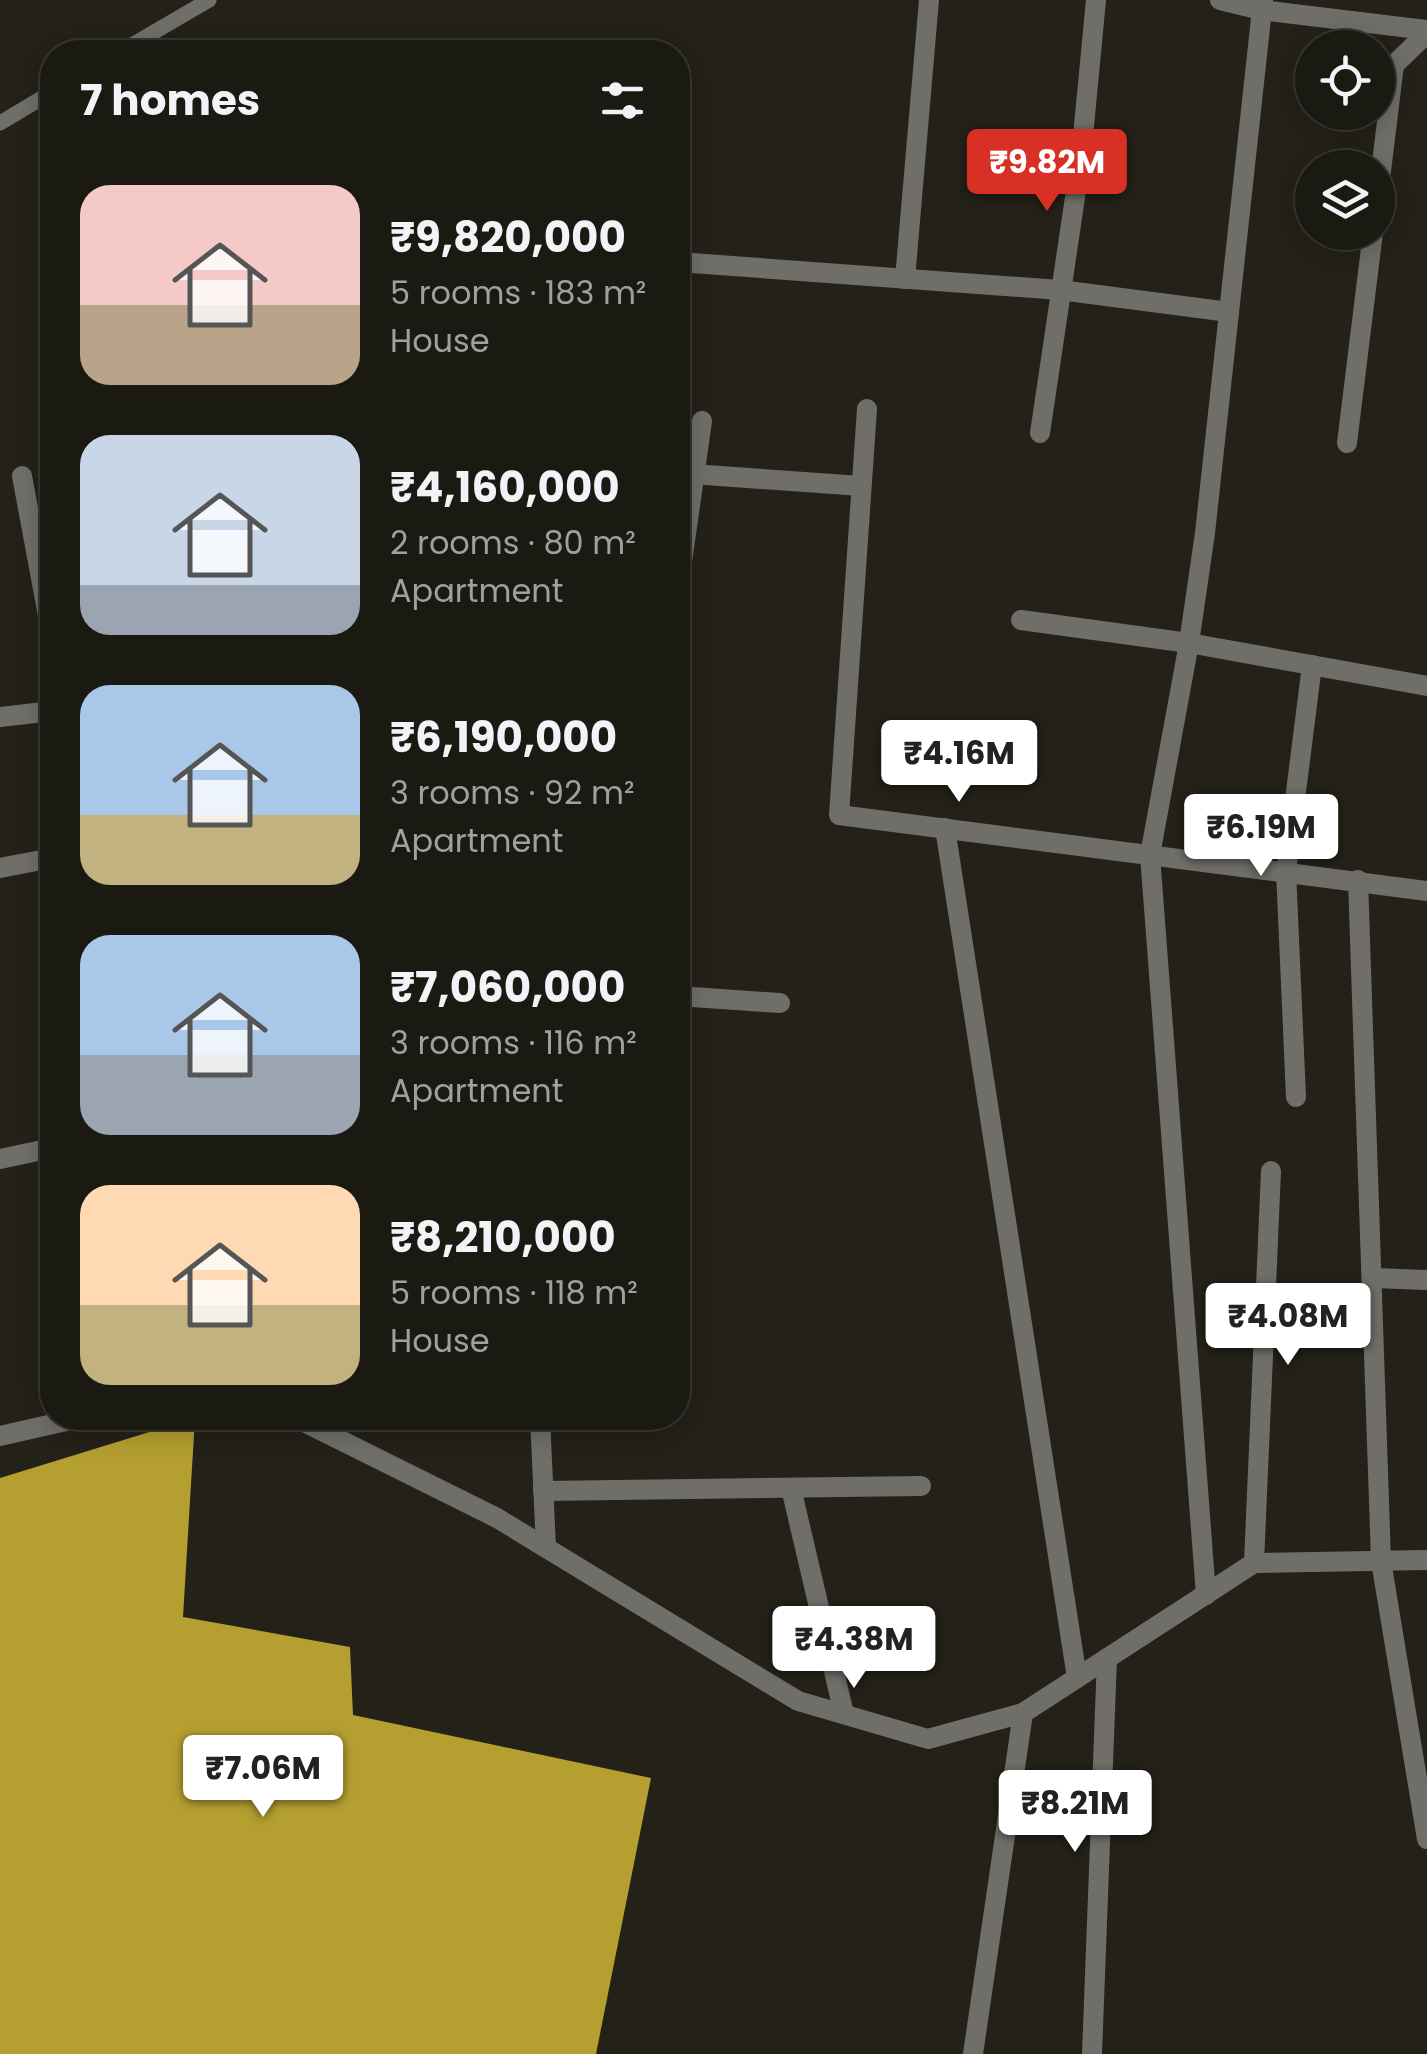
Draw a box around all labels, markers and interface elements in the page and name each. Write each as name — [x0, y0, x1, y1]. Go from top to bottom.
map controls — [1295, 30, 1395, 250]
button: locate — [1295, 30, 1395, 130]
text: 7 homes — [80, 71, 260, 130]
icon: filters — [595, 73, 650, 128]
pin: ₹9.82M — [966, 129, 1128, 214]
text: ₹9.82M — [989, 139, 1105, 184]
button: layers — [1295, 150, 1395, 250]
text: ₹9,820,000 — [390, 208, 626, 267]
icon: home — [160, 225, 280, 345]
text: 5 rooms · 183 m² — [390, 270, 646, 315]
text: House — [390, 318, 490, 363]
text: ₹4,160,000 — [390, 458, 620, 517]
icon: home — [160, 475, 280, 595]
text: 2 rooms · 80 m² — [390, 520, 636, 565]
text: Apartment — [390, 568, 563, 613]
text: ₹6,190,000 — [390, 708, 617, 767]
pin: ₹4.16M — [878, 720, 1040, 805]
icon: home — [160, 725, 280, 845]
text: ₹4.16M — [903, 730, 1015, 775]
text: 3 rooms · 92 m² — [390, 770, 634, 815]
pin: ₹6.19M — [1180, 794, 1342, 879]
text: ₹6.19M — [1206, 804, 1316, 849]
text: Apartment — [390, 818, 563, 863]
text: ₹7,060,000 — [390, 958, 625, 1017]
icon: home — [160, 975, 280, 1095]
text: 3 rooms · 116 m² — [390, 1020, 637, 1065]
text: Apartment — [390, 1068, 563, 1113]
text: ₹8,210,000 — [390, 1208, 616, 1267]
icon: home — [160, 1225, 280, 1345]
text: 5 rooms · 118 m² — [390, 1270, 638, 1315]
pin: ₹4.08M — [1207, 1283, 1369, 1368]
text: ₹4.08M — [1228, 1293, 1348, 1338]
text: House — [390, 1318, 490, 1363]
pin: ₹4.38M — [773, 1606, 935, 1691]
text: ₹4.38M — [794, 1616, 914, 1661]
pin: ₹7.06M — [182, 1735, 344, 1820]
text: ₹7.06M — [205, 1745, 321, 1790]
pin: ₹8.21M — [994, 1770, 1156, 1855]
text: ₹8.21M — [1021, 1780, 1129, 1825]

